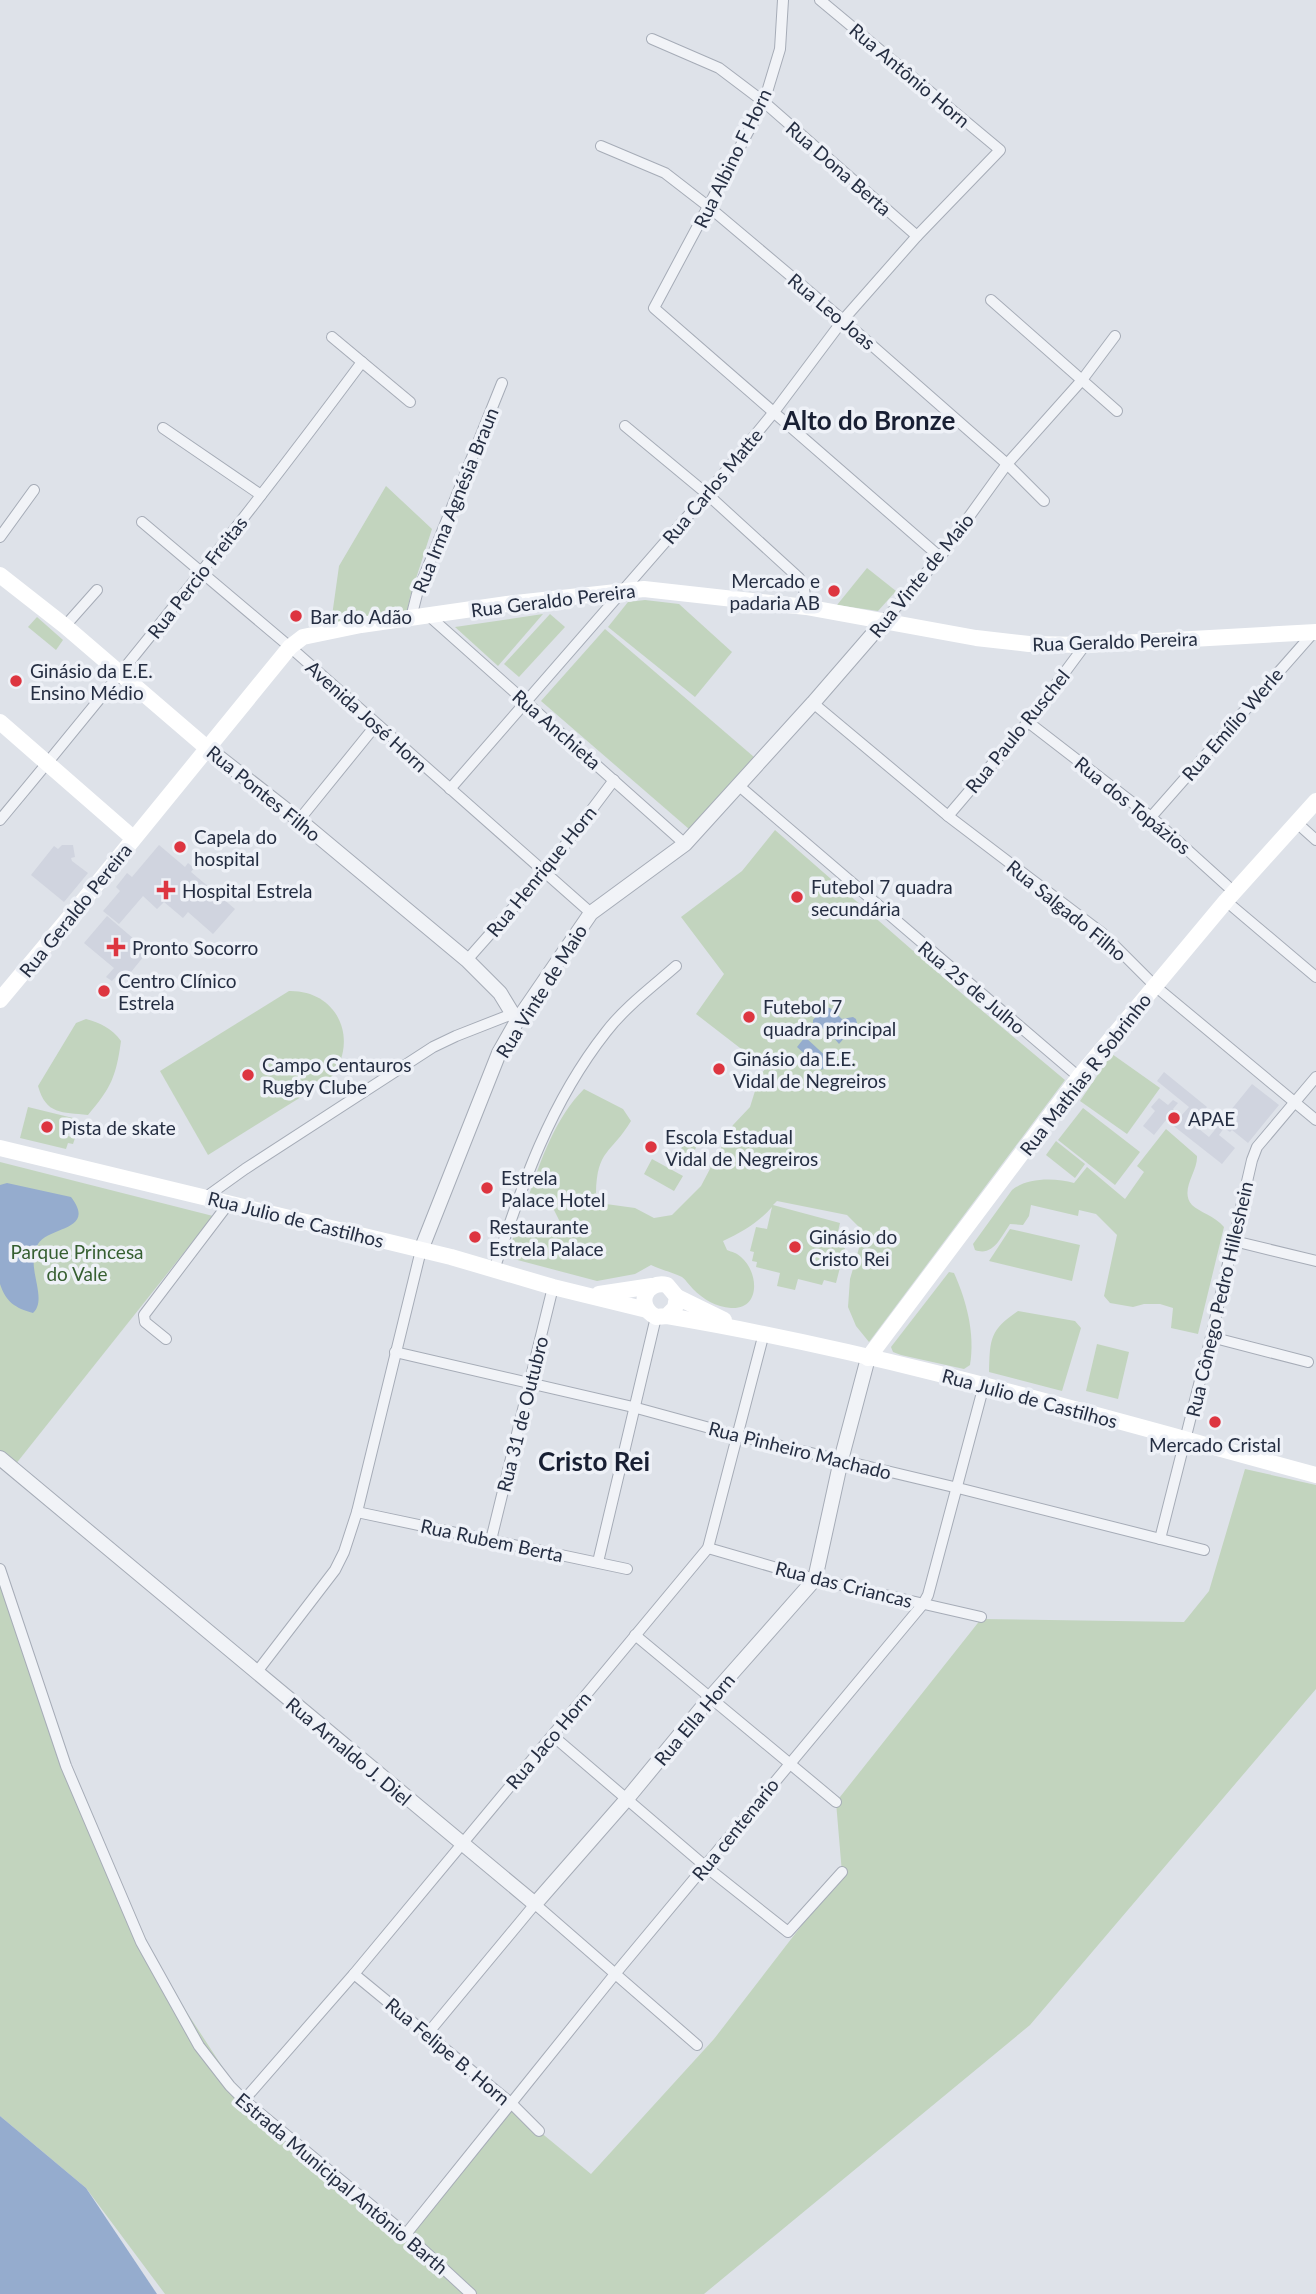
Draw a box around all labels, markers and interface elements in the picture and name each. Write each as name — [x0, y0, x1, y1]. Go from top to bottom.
street label: Rua Antônio Horn — [845, 18, 975, 132]
street label: Rua Albino F Horn — [688, 85, 776, 231]
street label: Rua Dona Berta — [782, 116, 896, 220]
street label: Rua Leo Joas — [784, 268, 880, 354]
street label: Rua Irma Agnésia Braun — [407, 404, 503, 596]
district label: Alto do Bronze — [782, 404, 955, 436]
street label: Rua Carlos Matte — [657, 424, 767, 548]
street label: Rua Vinte de Maio — [864, 508, 978, 642]
street label: Rua Percio Freitas — [142, 511, 252, 643]
place label: Mercado e padaria AB — [730, 569, 820, 614]
street label: Rua Geraldo Pereira — [469, 579, 637, 621]
marker: Mercado e padaria AB — [826, 583, 842, 599]
place label: Bar do Adão — [310, 605, 412, 628]
marker: Bar do Adão — [288, 608, 304, 624]
street label: Rua Geraldo Pereira — [1032, 627, 1198, 655]
street label: Avenida José Horn — [302, 655, 432, 777]
place label: Ginásio da E.E. Ensino Médio — [30, 659, 153, 704]
street label: Rua Emílio Werle — [1177, 663, 1287, 785]
street label: Rua Paulo Ruschel — [960, 665, 1074, 797]
marker: Ginásio da E.E. Ensino Médio — [8, 673, 24, 689]
street label: Rua Anchieta — [508, 684, 606, 774]
street label: Rua Pontes Filho — [203, 740, 325, 846]
street label: Rua dos Topázios — [1070, 751, 1196, 859]
street label: Rua Henrique Horn — [481, 801, 601, 941]
place label: Capela do hospital — [194, 825, 277, 870]
street label: Rua Geraldo Pereira — [14, 838, 136, 982]
marker: Capela do hospital — [172, 839, 188, 855]
street label: Rua Salgado Filho — [1003, 855, 1131, 965]
place label: Futebol 7 quadra secundária — [811, 875, 953, 920]
place label: Hospital Estrela — [182, 879, 312, 902]
marker: Hospital Estrela — [156, 880, 176, 900]
marker: Futebol 7 quadra secundária — [789, 889, 805, 905]
street label: Rua Vinte de Maio — [491, 920, 591, 1062]
place label: Pronto Socorro — [132, 936, 258, 959]
street label: Rua 25 de Julho — [914, 936, 1030, 1038]
marker: Pronto Socorro — [106, 937, 126, 957]
place label: Centro Clínico Estrela — [118, 969, 237, 1014]
marker: Centro Clínico Estrela — [96, 983, 112, 999]
street label: Rua Mathias R Sobrinho — [1015, 988, 1155, 1160]
place label: Futebol 7 quadra principal — [763, 995, 896, 1040]
marker: Futebol 7 quadra principal — [741, 1009, 757, 1025]
place label: Ginásio da E.E. Vidal de Negreiros — [733, 1047, 886, 1092]
place label: Campo Centauros Rugby Clube — [262, 1053, 411, 1098]
marker: Ginásio da E.E. Vidal de Negreiros — [711, 1061, 727, 1077]
marker: Campo Centauros Rugby Clube — [240, 1067, 256, 1083]
place label: APAE — [1188, 1107, 1235, 1130]
marker: APAE — [1166, 1110, 1182, 1126]
place label: Pista de skate — [61, 1116, 176, 1139]
marker: Pista de skate — [39, 1119, 55, 1135]
place label: Escola Estadual Vidal de Negreiros — [665, 1125, 818, 1170]
marker: Escola Estadual Vidal de Negreiros — [643, 1139, 659, 1155]
place label: Estrela Palace Hotel — [501, 1166, 605, 1211]
street label: Rua Cônego Pedro Hilleshein — [1181, 1179, 1257, 1419]
marker: Estrela Palace Hotel — [479, 1180, 495, 1196]
street label: Rua Julio de Castilhos — [206, 1186, 386, 1252]
place label: Restaurante Estrela Palace — [489, 1215, 604, 1260]
place label: Ginásio do Cristo Rei — [809, 1225, 897, 1270]
marker: Restaurante Estrela Palace — [467, 1229, 483, 1245]
marker: Ginásio do Cristo Rei — [787, 1239, 803, 1255]
park label: Parque Princesa do Vale — [10, 1240, 144, 1285]
street label: Rua 31 de Outubro — [492, 1334, 552, 1494]
street label: Rua Julio de Castilhos — [940, 1364, 1120, 1432]
marker: Mercado Cristal — [1207, 1414, 1223, 1430]
street label: Rua Pinheiro Machado — [706, 1416, 894, 1484]
place label: Mercado Cristal — [1149, 1433, 1281, 1456]
district label: Cristo Rei — [538, 1445, 650, 1477]
street label: Rua Rubem Berta — [419, 1514, 565, 1566]
street label: Rua das Criancas — [773, 1556, 915, 1612]
street label: Rua Ella Horn — [649, 1668, 739, 1770]
street label: Rua Jaco Horn — [501, 1687, 595, 1793]
street label: Rua Arnaldo J. Diel — [282, 1692, 416, 1810]
street label: Rua centenario — [687, 1773, 783, 1885]
street label: Rua Felipe B. Horn — [381, 1992, 515, 2110]
street label: Estrada Municipal Antônio Barth — [231, 2087, 453, 2279]

